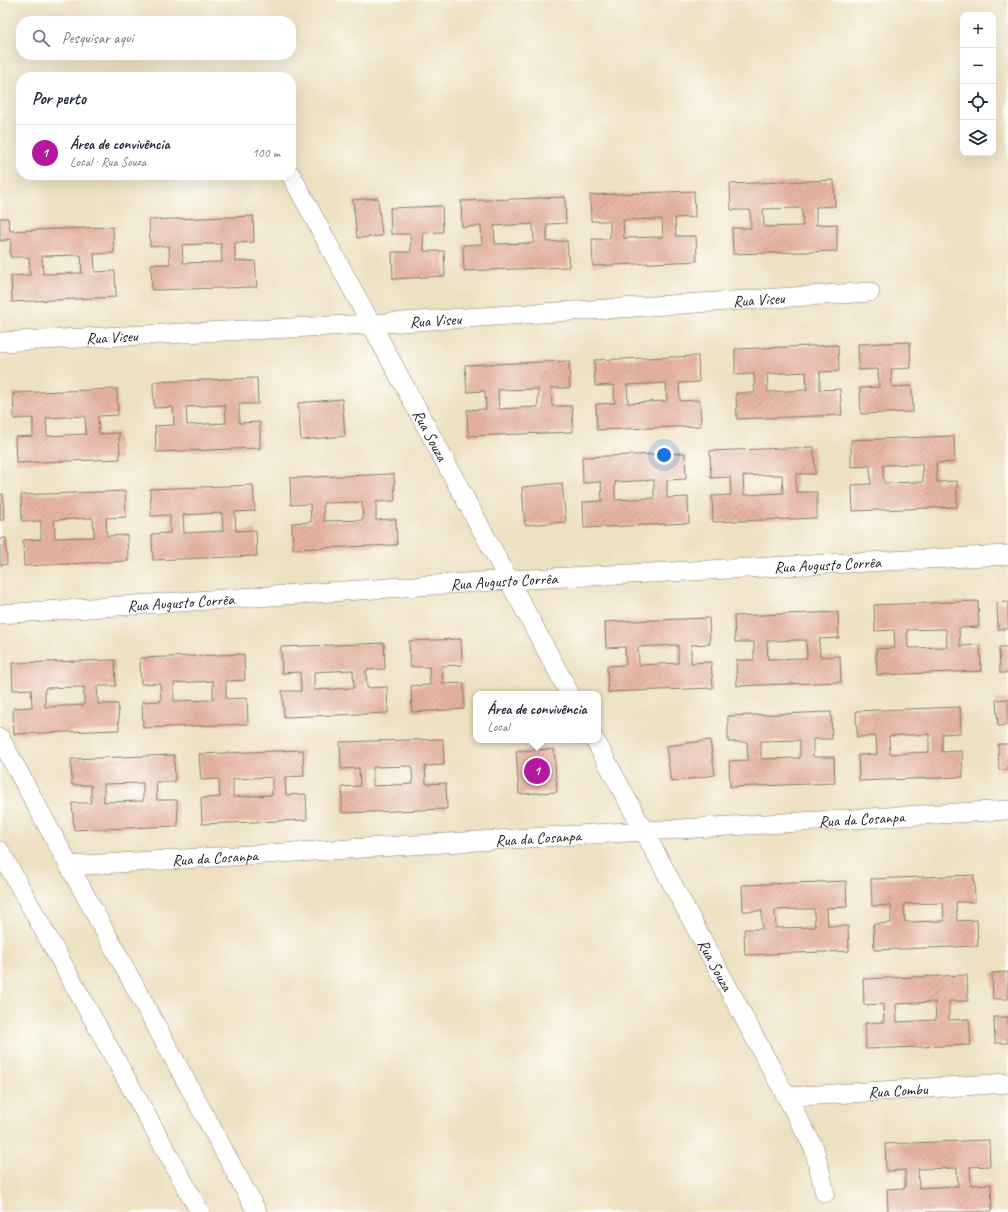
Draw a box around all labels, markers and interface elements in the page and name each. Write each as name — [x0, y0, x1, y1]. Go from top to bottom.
map controls — [960, 12, 996, 156]
button: + — [960, 12, 996, 48]
search box — [16, 16, 296, 60]
icon: search — [30, 27, 52, 49]
text: Pesquisar aqui — [62, 29, 133, 48]
button: − — [960, 48, 996, 84]
button: locate — [960, 84, 996, 120]
text: Por perto — [32, 88, 86, 109]
button: layers — [960, 120, 996, 156]
text: Área de convivência — [70, 135, 170, 154]
text: 1 — [42, 145, 48, 161]
text: 100 m — [252, 145, 280, 161]
text: Local · Rua Souza — [70, 154, 146, 170]
street label: Rua Viseu — [732, 288, 786, 312]
street label: Rua Viseu — [409, 309, 463, 333]
street label: Rua Viseu — [86, 326, 139, 349]
street label: Rua Souza — [408, 406, 453, 466]
your location — [654, 445, 674, 465]
street label: Rua Augusto Corrêa — [773, 552, 883, 578]
street label: Rua Augusto Corrêa — [450, 569, 559, 595]
street label: Rua Augusto Corrêa — [127, 589, 236, 616]
popup — [473, 691, 601, 743]
text: Área de convivência — [487, 700, 587, 719]
text: Local — [487, 719, 509, 735]
pin: 1 — [524, 756, 550, 786]
street label: Rua da Cosanpa — [818, 807, 907, 832]
street label: Rua da Cosanpa — [495, 826, 583, 851]
street label: Rua da Cosanpa — [171, 845, 260, 871]
street label: Rua Souza — [693, 936, 737, 996]
street label: Rua Combu — [867, 1079, 929, 1103]

